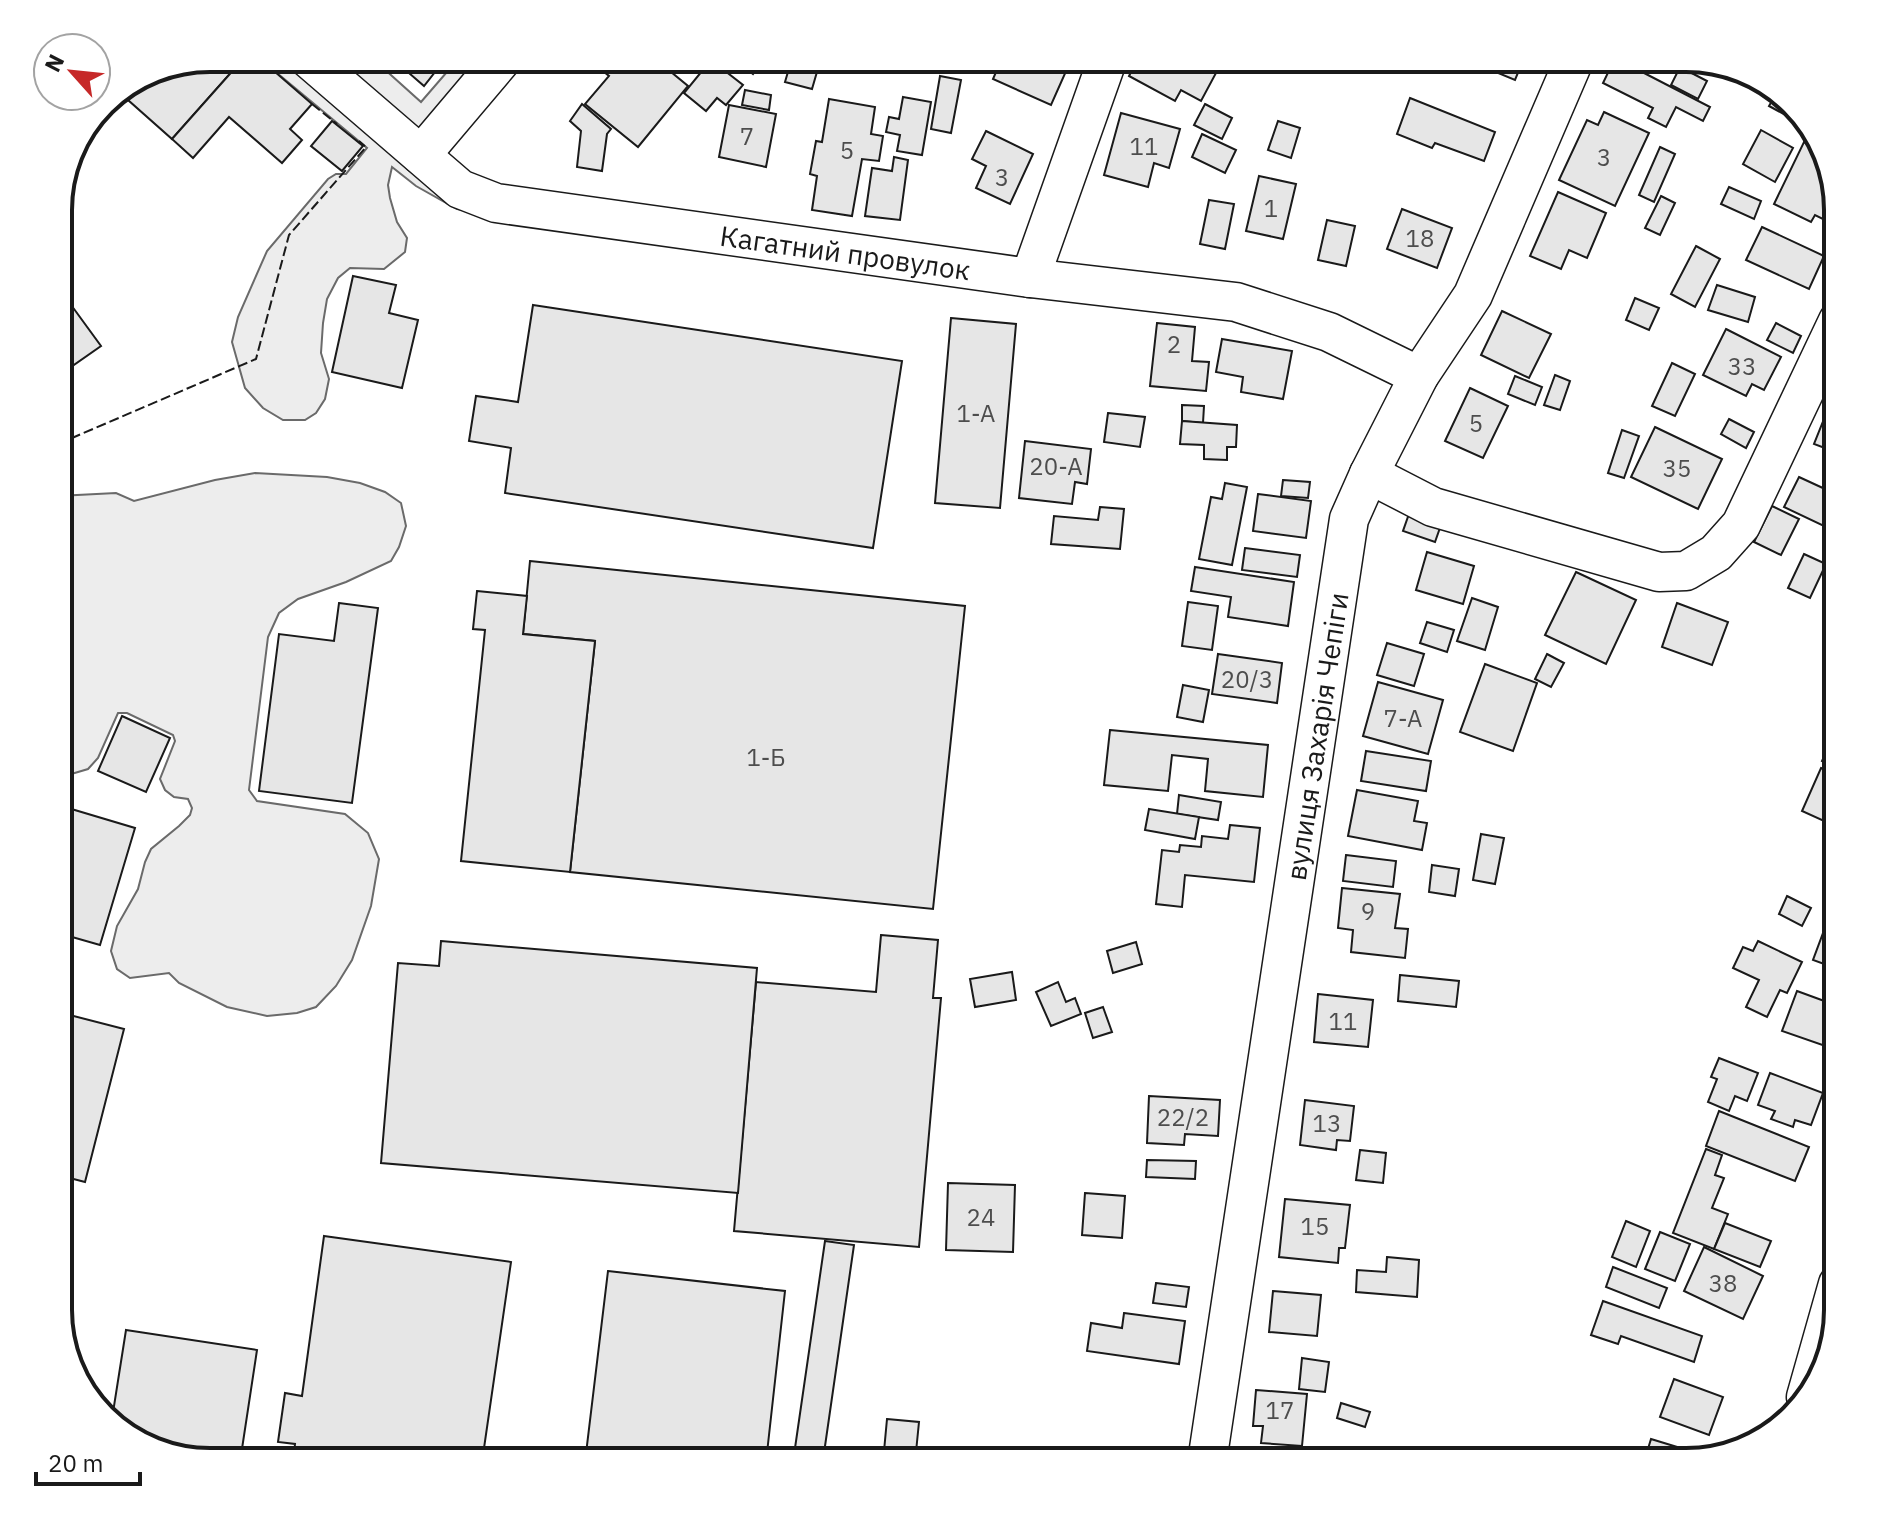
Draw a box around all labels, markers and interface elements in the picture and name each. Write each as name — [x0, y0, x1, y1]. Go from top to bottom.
north arrow — [32, 32, 112, 112]
text: N — [37, 49, 70, 76]
house number: 7 — [740, 120, 754, 152]
house number: 11 — [1130, 130, 1158, 162]
house number: 5 — [840, 134, 854, 166]
house number: 3 — [1597, 141, 1611, 173]
house number: 3 — [995, 161, 1009, 193]
house number: 1 — [1264, 192, 1278, 224]
street label: Кагатний провулок — [718, 216, 973, 288]
house number: 18 — [1406, 222, 1434, 254]
house number: 2 — [1167, 328, 1181, 360]
house number: 33 — [1728, 350, 1756, 382]
house number: 1-А — [957, 397, 995, 429]
house number: 5 — [1469, 407, 1483, 439]
house number: 20-А — [1029, 450, 1083, 482]
house number: 35 — [1663, 452, 1691, 484]
street label: вулиця Захарія Чепіги — [1276, 590, 1356, 883]
house number: 20/3 — [1221, 663, 1273, 695]
house number: 7-А — [1384, 702, 1422, 734]
house number: 1-Б — [746, 741, 786, 773]
house number: 9 — [1361, 895, 1375, 927]
house number: 11 — [1329, 1005, 1357, 1037]
house number: 22/2 — [1157, 1101, 1209, 1133]
house number: 13 — [1313, 1107, 1341, 1139]
house number: 24 — [967, 1201, 995, 1233]
house number: 15 — [1301, 1210, 1329, 1242]
house number: 38 — [1709, 1267, 1737, 1299]
house number: 17 — [1266, 1394, 1294, 1426]
scale bar — [36, 1436, 140, 1486]
text: 20 m — [48, 1447, 103, 1479]

